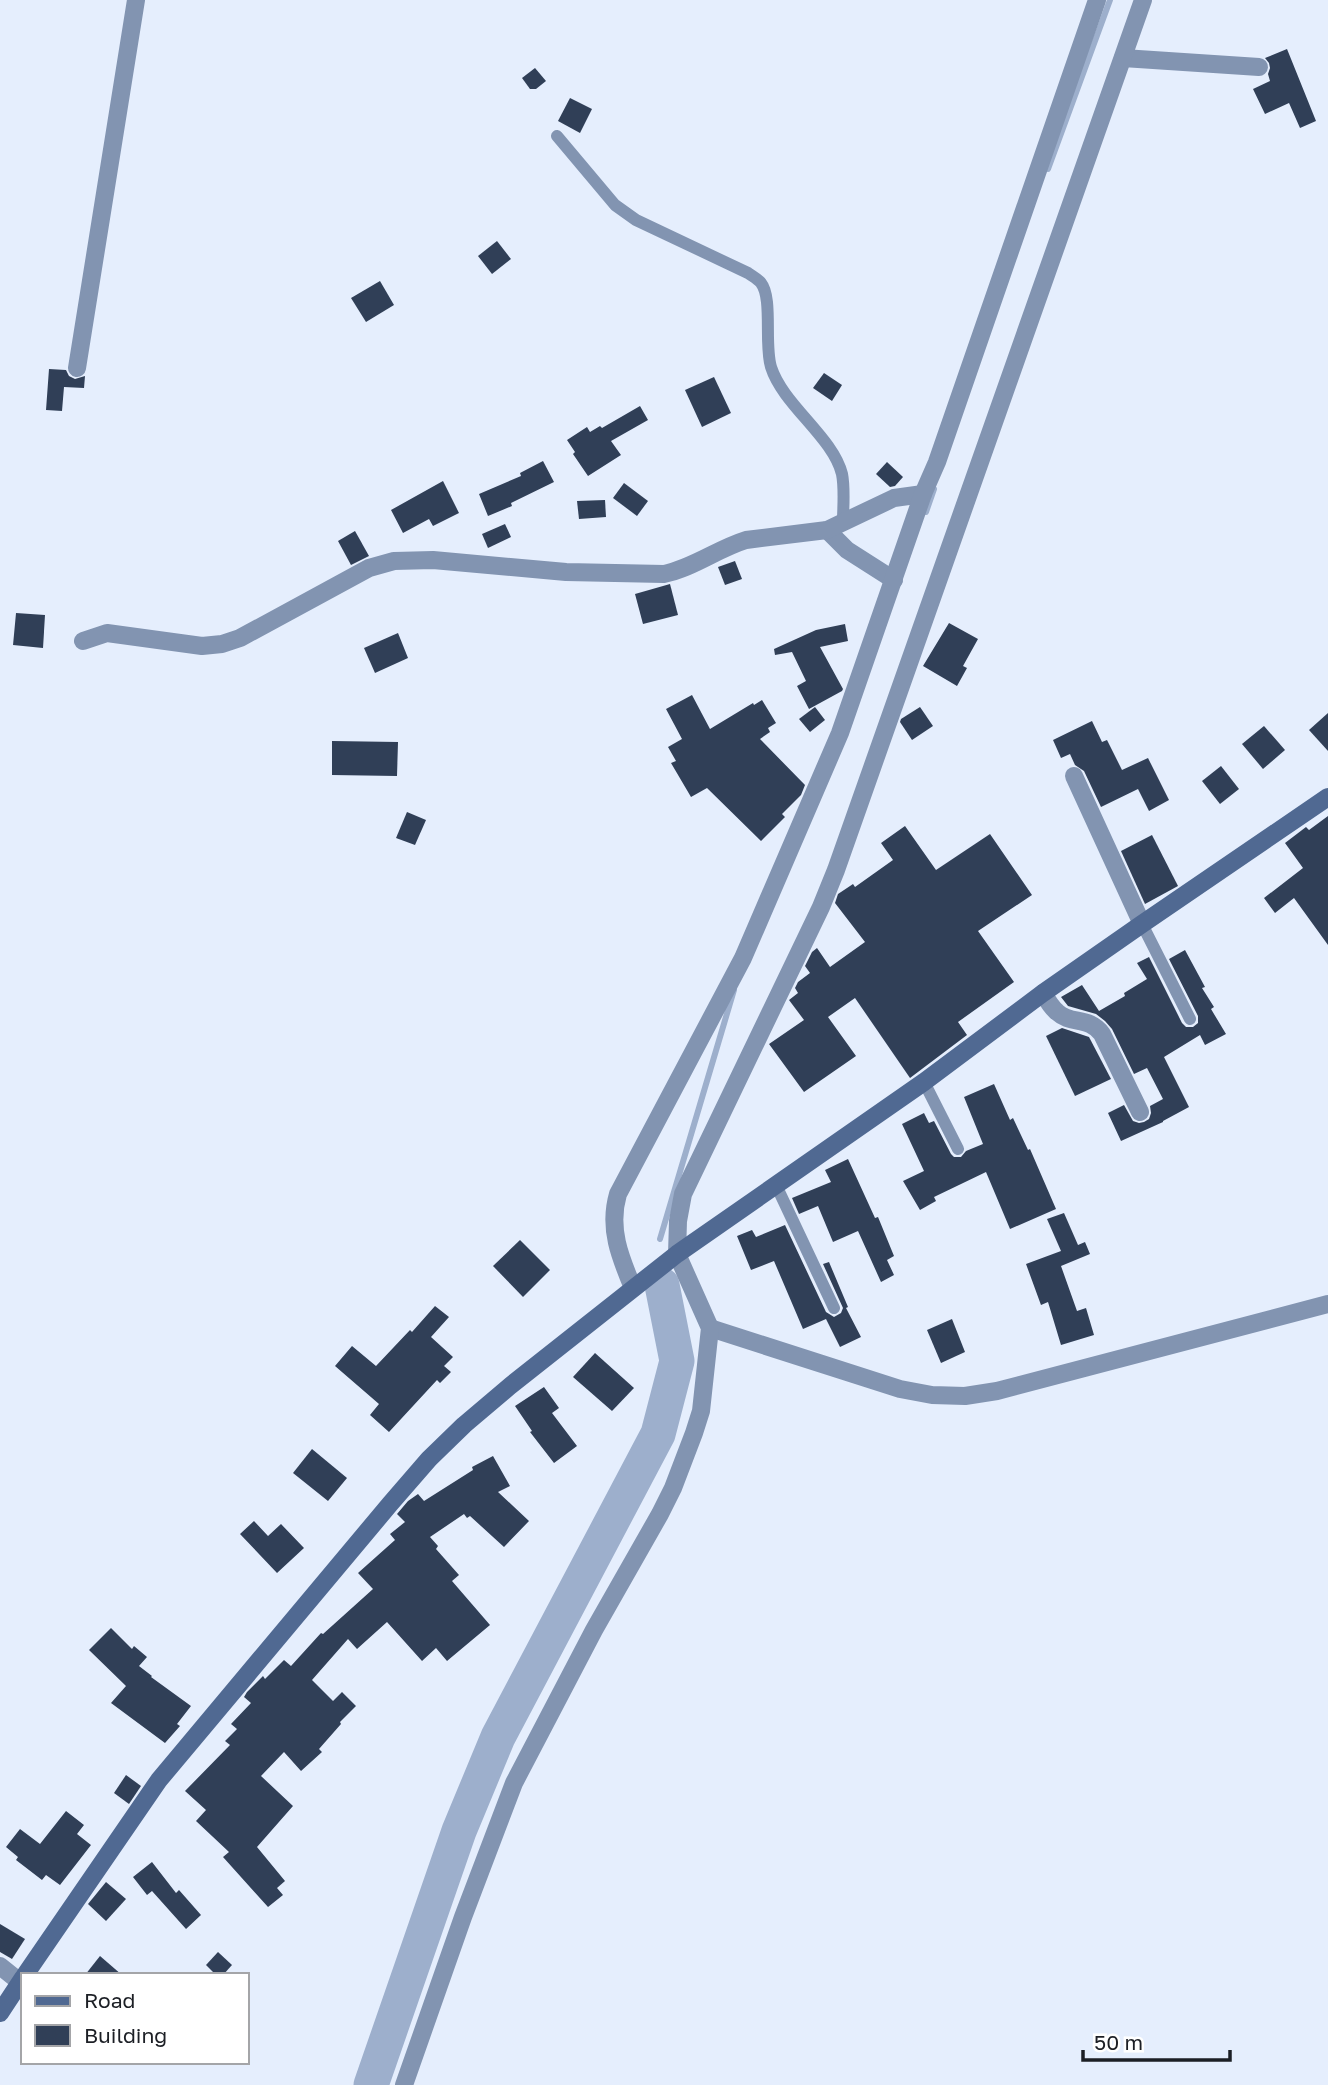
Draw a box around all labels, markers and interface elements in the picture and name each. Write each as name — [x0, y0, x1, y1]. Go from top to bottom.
legend — [21, 1973, 248, 2064]
text: Road — [84, 1987, 135, 2013]
scale bar — [1083, 2018, 1230, 2062]
text: Building — [84, 2022, 167, 2048]
text: 50 m — [1094, 2029, 1143, 2055]

